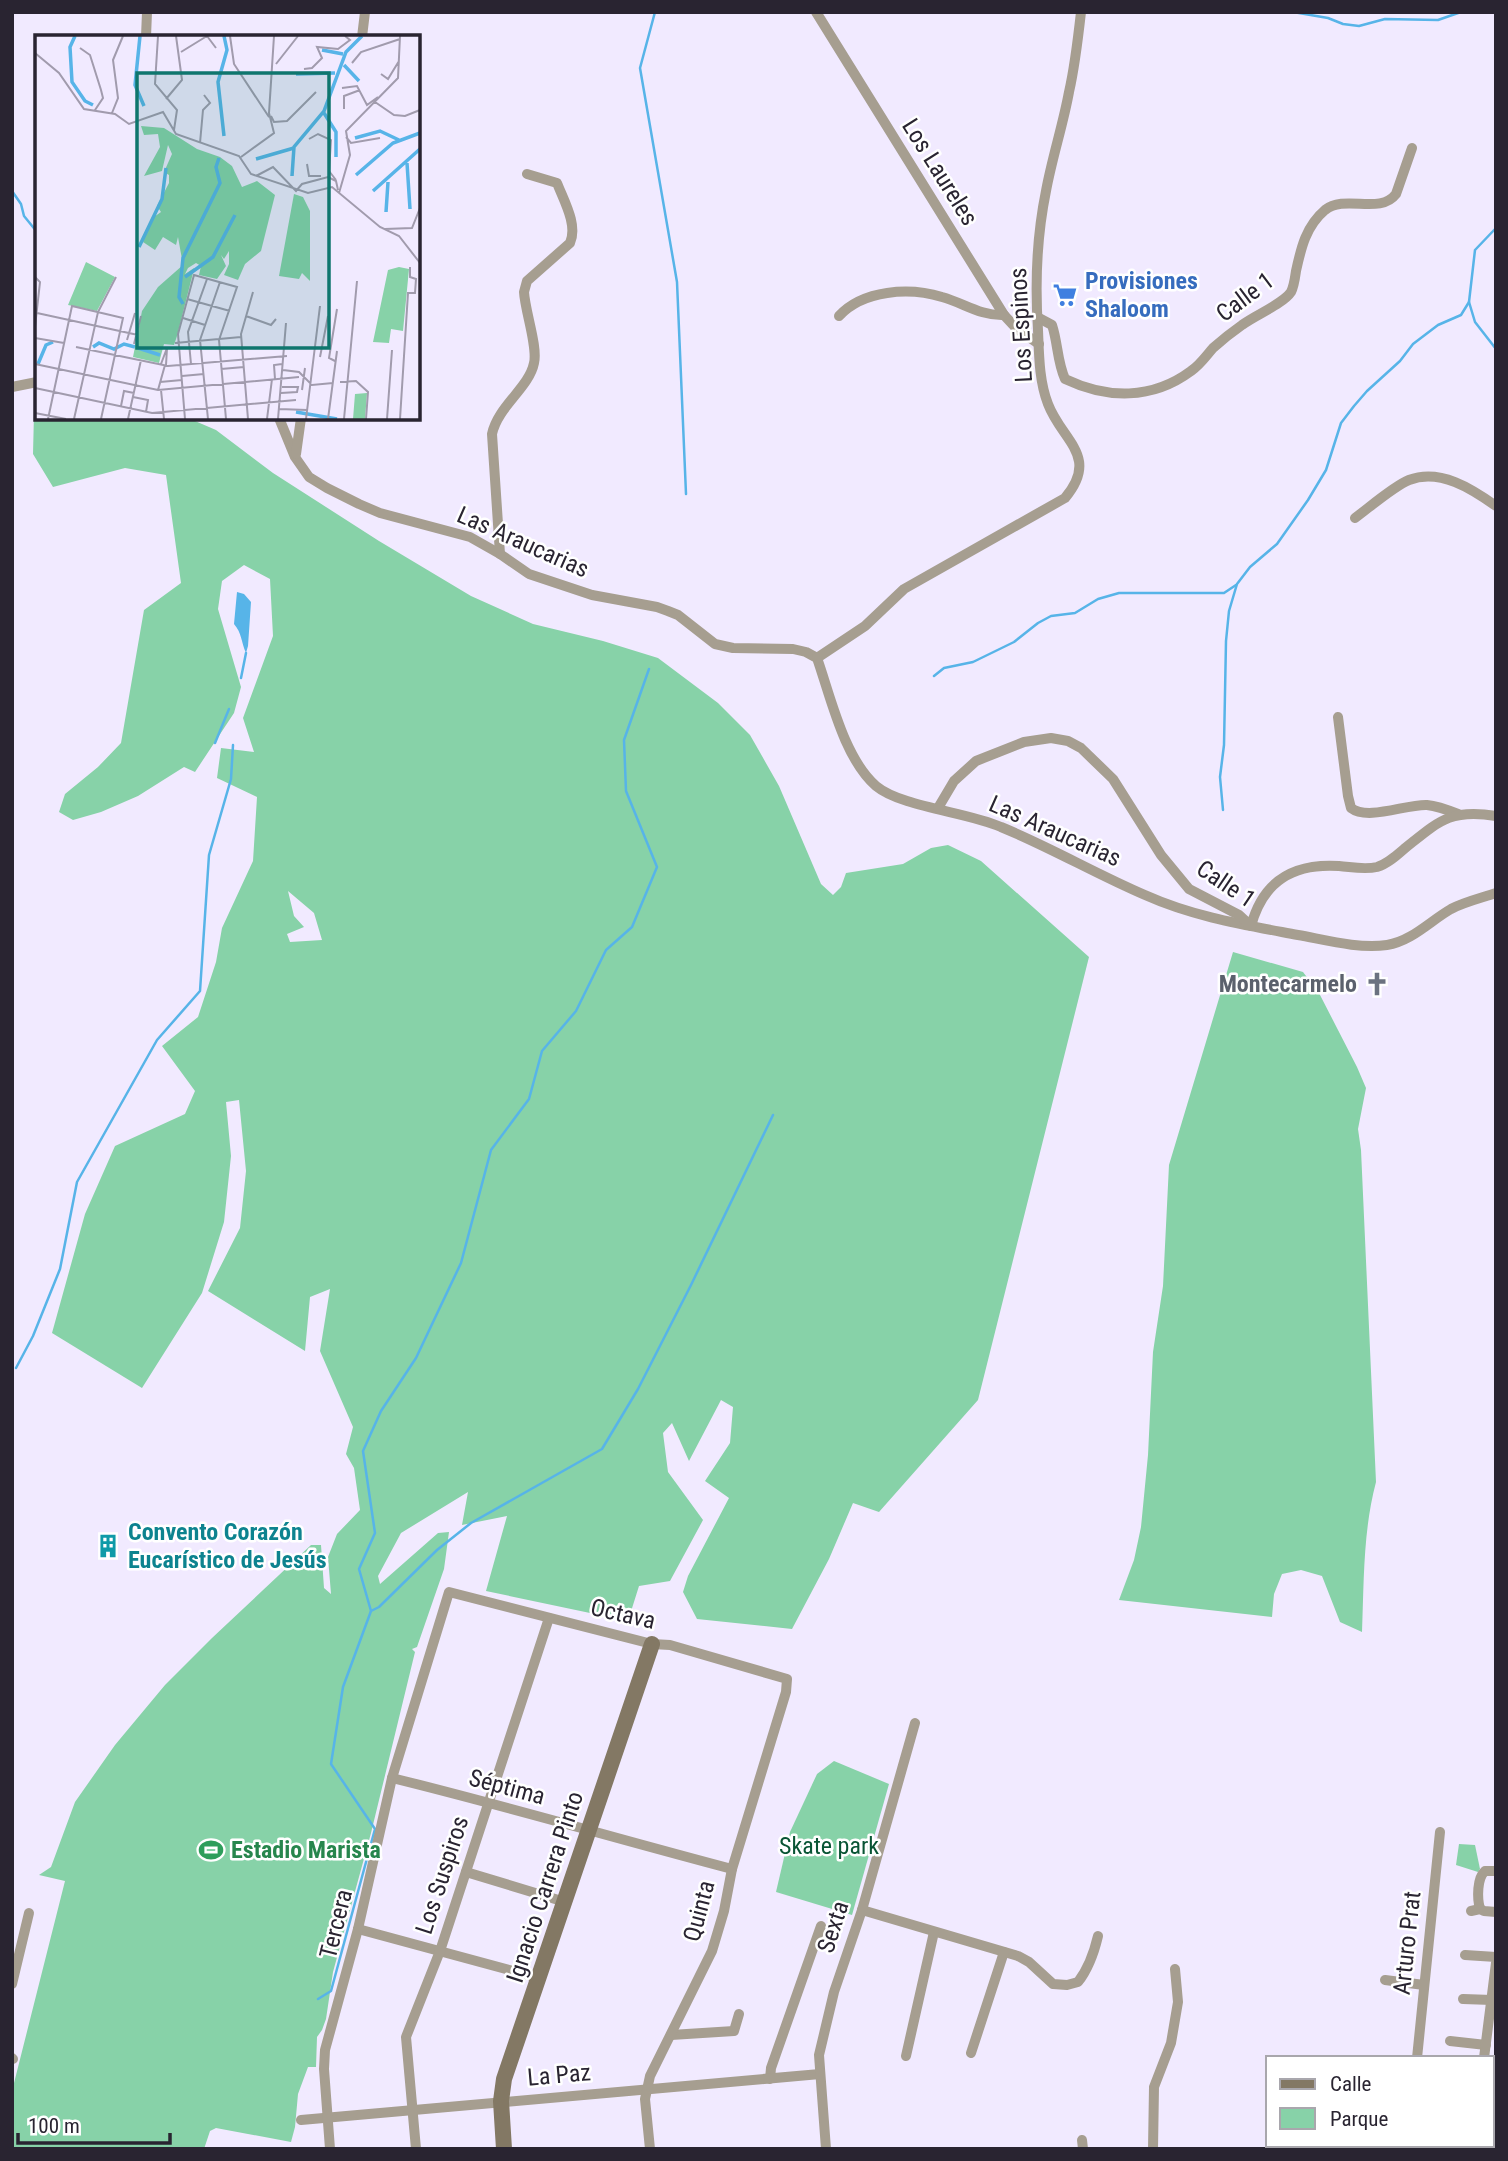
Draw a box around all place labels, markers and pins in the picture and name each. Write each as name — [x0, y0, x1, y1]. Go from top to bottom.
place label: Provisiones Shaloom — [1085, 267, 1198, 323]
supermarket icon: Provisiones Shaloom — [1051, 281, 1079, 309]
place label: Montecarmelo — [1219, 970, 1357, 998]
church icon: Montecarmelo — [1363, 970, 1391, 998]
place label: Convento Corazón Eucarístico de Jesús — [128, 1518, 327, 1574]
building icon: Convento Corazón Eucarístico de Jesús — [94, 1532, 122, 1560]
sports icon: Estadio Marista — [197, 1836, 225, 1864]
place label: Estadio Marista — [231, 1836, 381, 1864]

